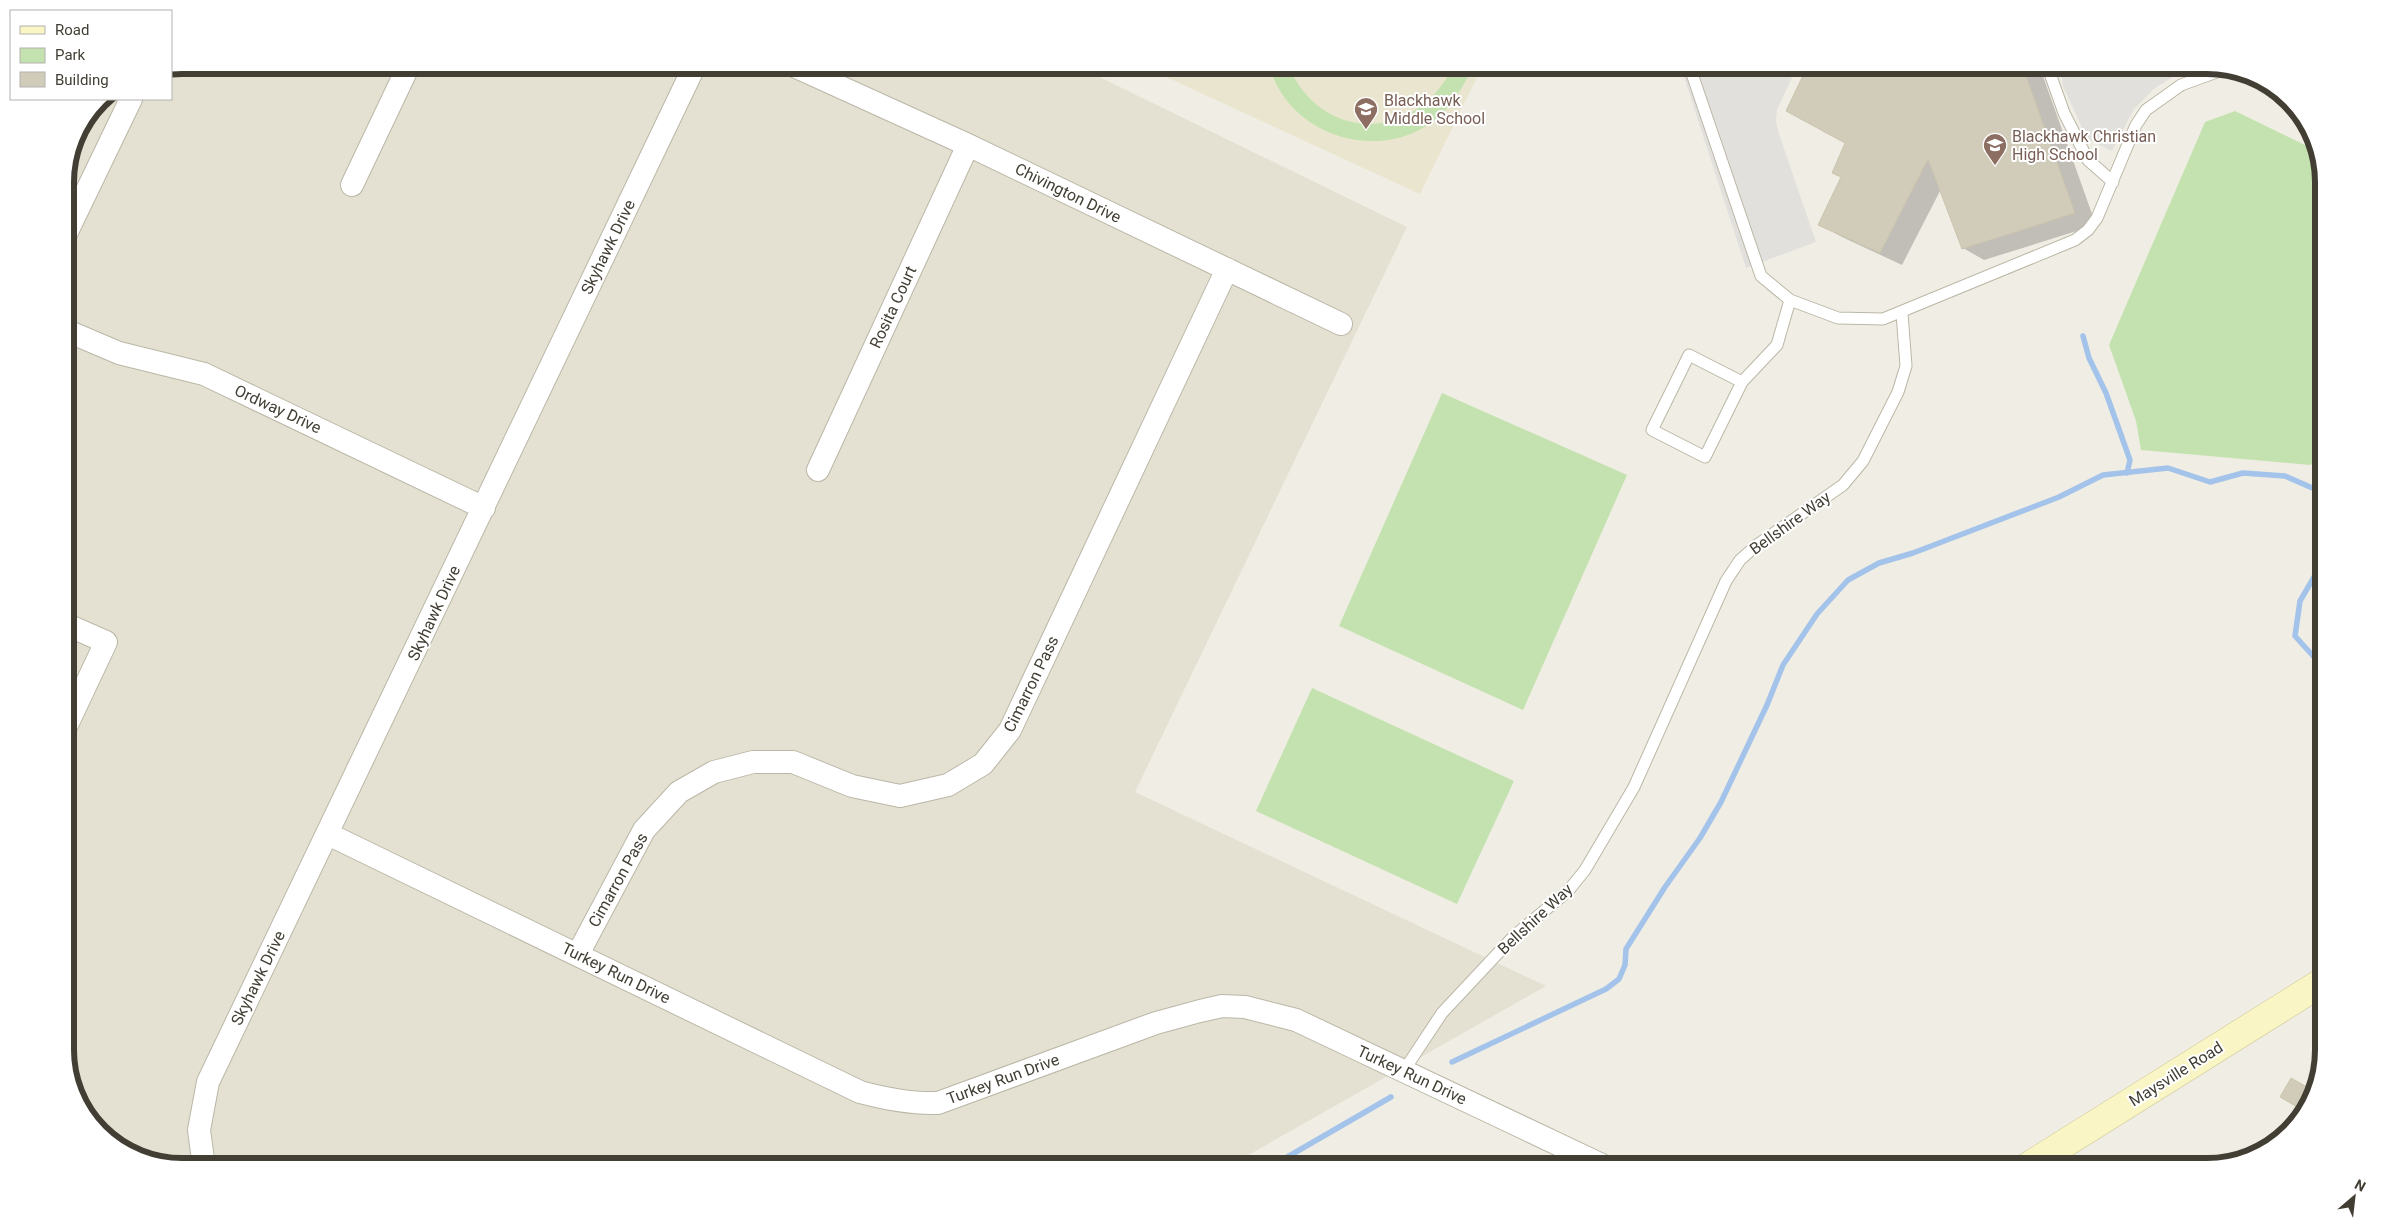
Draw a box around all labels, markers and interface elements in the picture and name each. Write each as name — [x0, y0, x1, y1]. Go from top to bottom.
legend — [10, 10, 172, 100]
text: Road — [55, 21, 89, 39]
text: Park — [55, 46, 86, 64]
text: Building — [55, 71, 109, 89]
place label: Blackhawk Middle School — [1384, 91, 1485, 128]
school or university icon: Blackhawk Middle School — [1353, 96, 1379, 130]
place label: Blackhawk Christian High School — [2012, 127, 2156, 164]
school or university icon: Blackhawk Christian High School — [1982, 132, 2008, 166]
street label: Chivington Drive — [1012, 159, 1124, 227]
street label: Skyhawk Drive — [577, 197, 639, 297]
street label: Rosita Court — [866, 263, 920, 351]
street label: Ordway Drive — [232, 381, 324, 437]
street label: Bellshire Way — [1746, 487, 1834, 559]
street label: Skyhawk Drive — [404, 562, 464, 664]
street label: Cimarron Pass — [999, 633, 1063, 735]
street label: Cimarron Pass — [584, 830, 652, 930]
street label: Bellshire Way — [1494, 879, 1577, 958]
street label: Skyhawk Drive — [227, 928, 289, 1028]
street label: Turkey Run Drive — [559, 939, 673, 1007]
street label: Maysville Road — [2126, 1038, 2226, 1110]
street label: Turkey Run Drive — [1354, 1041, 1470, 1109]
street label: Turkey Run Drive — [944, 1050, 1062, 1108]
north arrow — [2329, 1172, 2379, 1222]
text: N — [2352, 1176, 2368, 1195]

